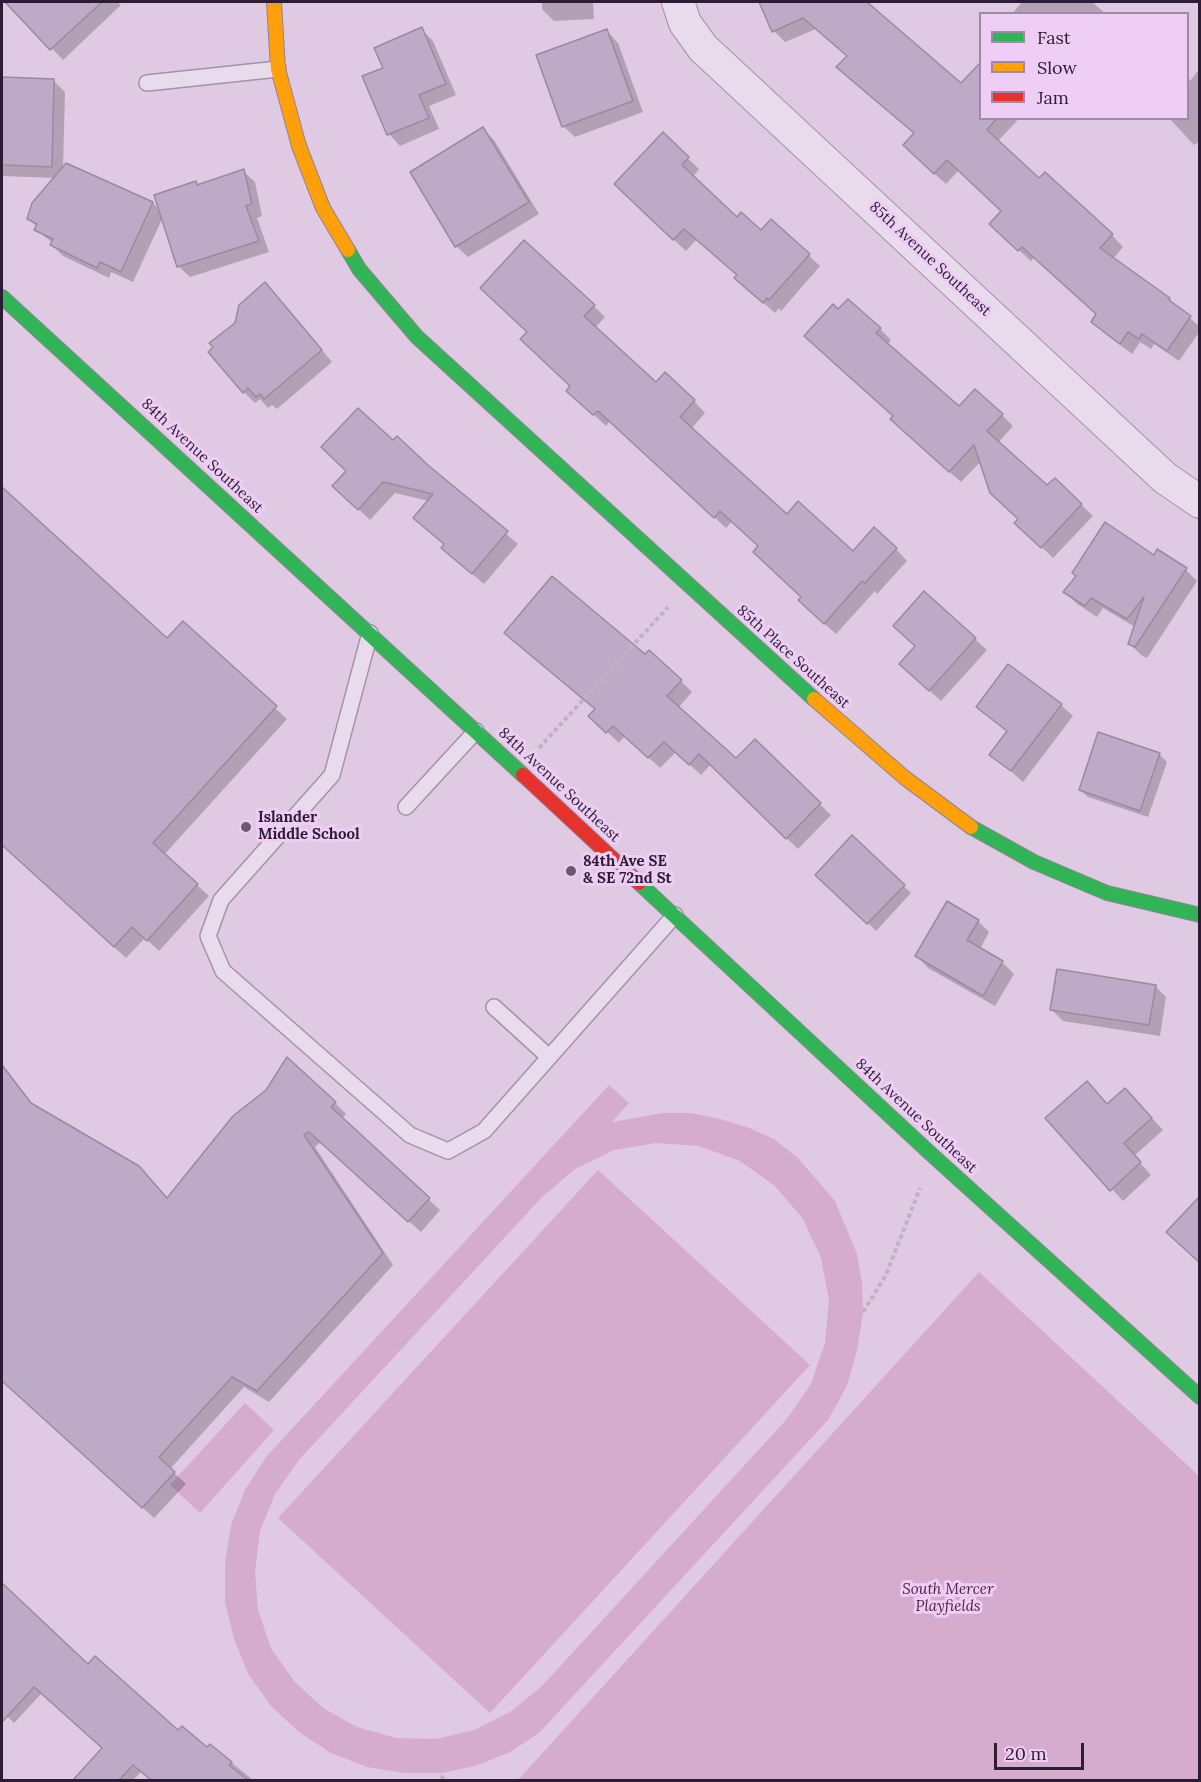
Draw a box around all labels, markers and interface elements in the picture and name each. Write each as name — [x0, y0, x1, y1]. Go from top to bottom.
legend — [979, 12, 1189, 120]
text: Fast — [1037, 26, 1071, 49]
text: Slow — [1037, 56, 1077, 79]
text: Jam — [1037, 86, 1069, 109]
street label: 85th Avenue Southeast — [865, 198, 995, 320]
street label: 84th Avenue Southeast — [137, 395, 267, 517]
street label: 85th Place Southeast — [733, 602, 853, 712]
street label: 84th Avenue Southeast — [494, 724, 624, 846]
place label: Islander Middle School — [258, 809, 360, 844]
marker: Islander Middle School — [239, 820, 253, 834]
place label: 84th Ave SE & SE 72nd St — [583, 853, 672, 888]
marker: 84th Ave SE & SE 72nd St — [564, 864, 578, 878]
street label: 84th Avenue Southeast — [851, 1055, 981, 1177]
park label: South Mercer Playfields — [902, 1581, 994, 1616]
scale bar — [997, 1731, 1087, 1769]
text: 20 m — [1005, 1742, 1047, 1765]

